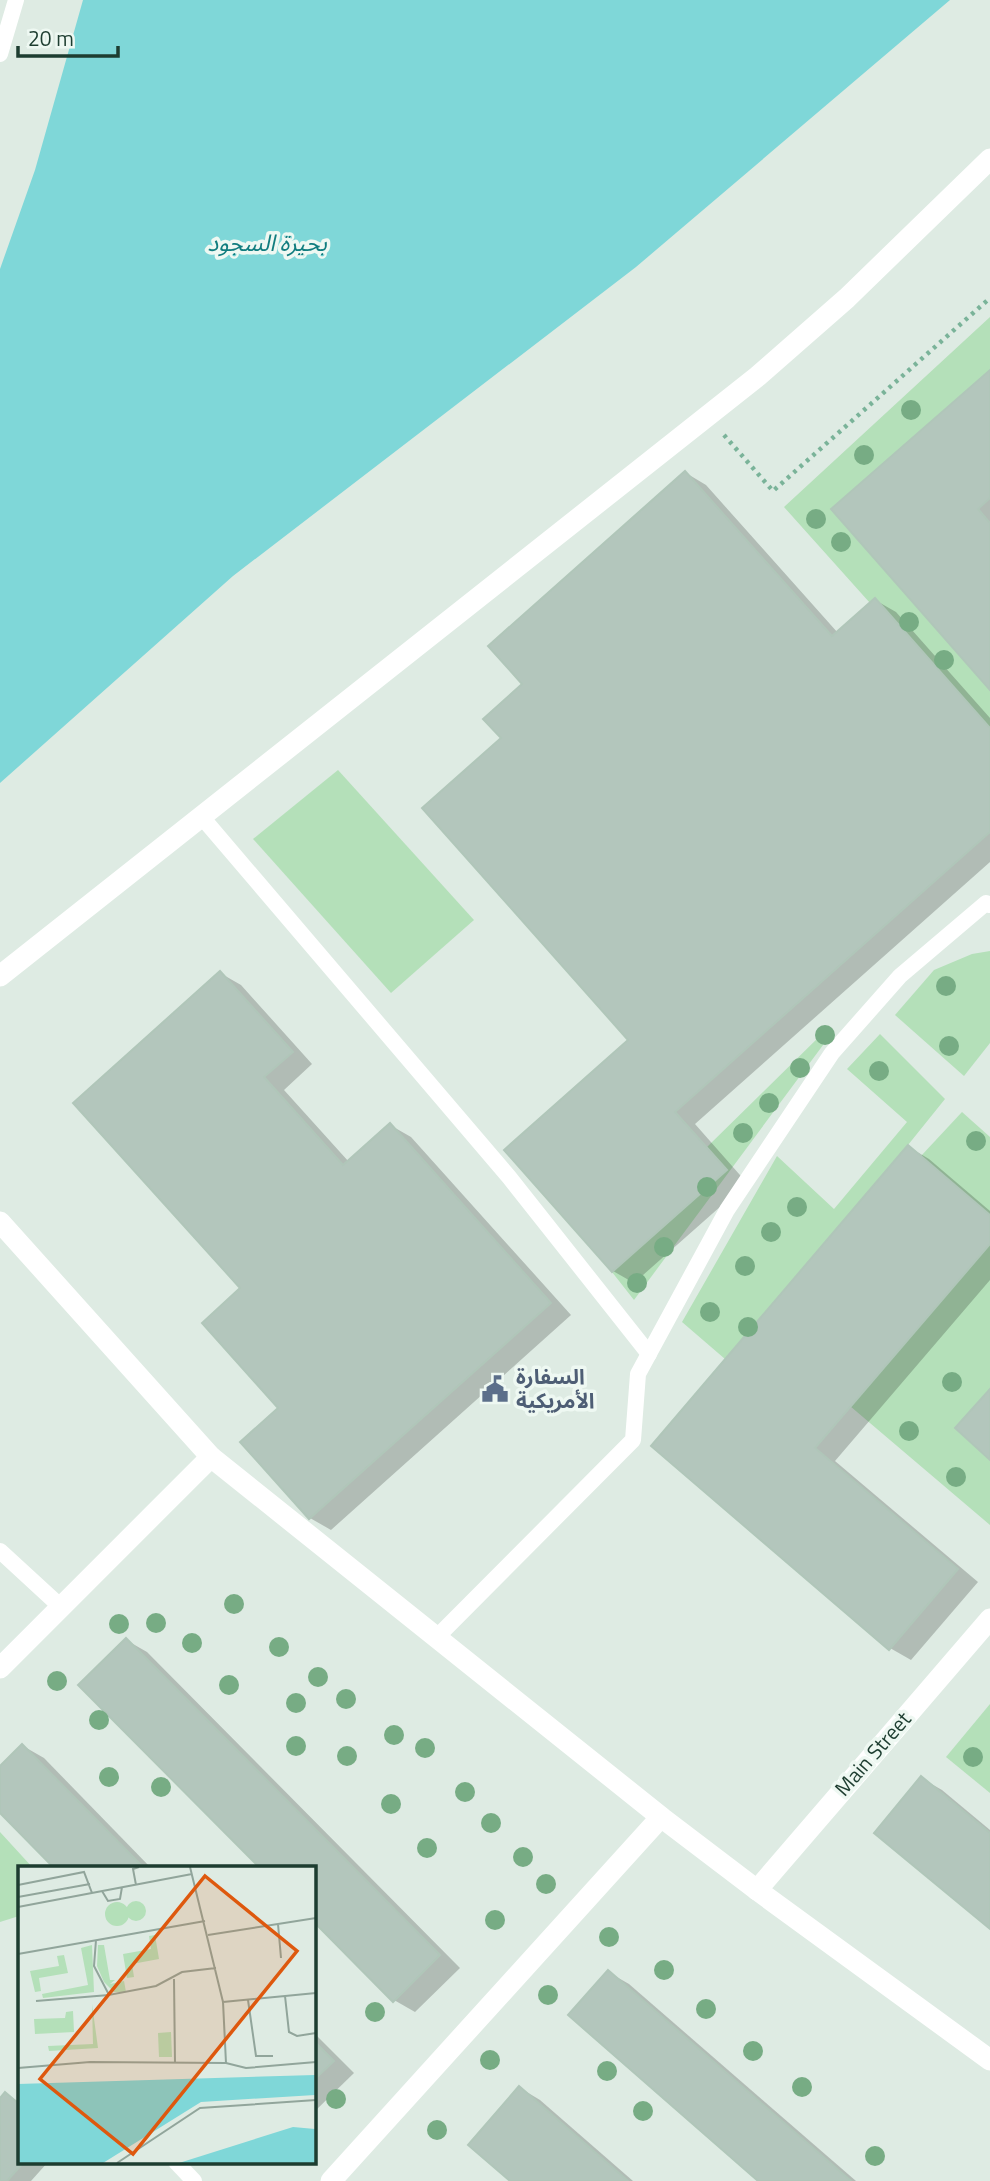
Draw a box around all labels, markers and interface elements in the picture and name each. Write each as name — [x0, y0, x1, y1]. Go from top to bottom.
scale bar — [18, 14, 117, 58]
text: 20 m — [28, 22, 74, 54]
water label: بحيرة السجود — [207, 225, 328, 260]
place label: السفارة الأمريكية — [516, 1360, 595, 1416]
public building icon: السفارة الأمريكية — [480, 1374, 510, 1404]
street label: Main Street — [826, 1704, 918, 1803]
inset map — [18, 1866, 315, 2164]

